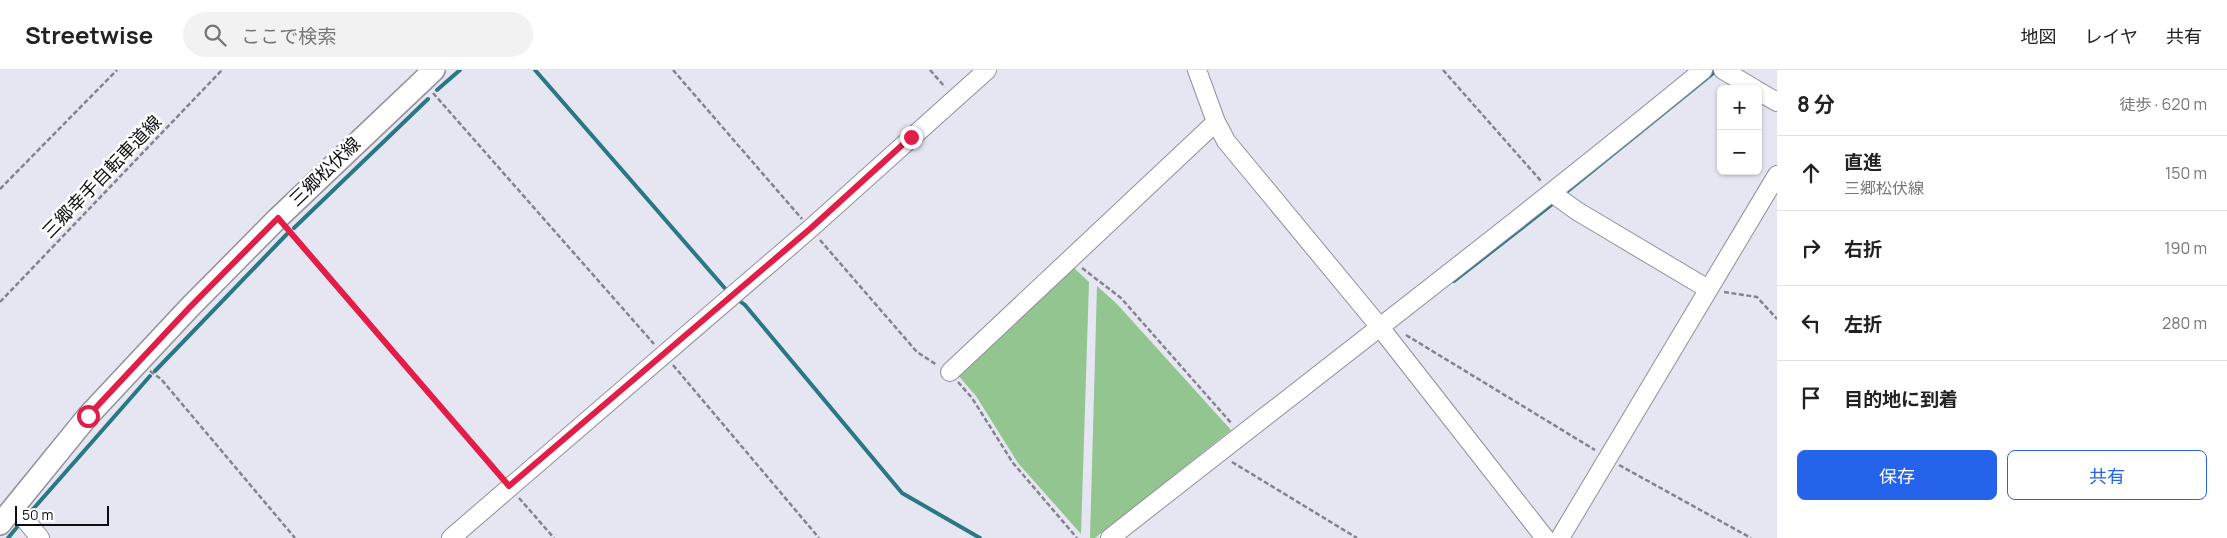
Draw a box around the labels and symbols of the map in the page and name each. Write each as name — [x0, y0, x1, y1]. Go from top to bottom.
street label: 三郷幸手自転車道線 — [36, 110, 166, 243]
route end — [900, 126, 923, 149]
street label: 三郷松伏線 — [284, 131, 365, 211]
route start — [77, 405, 100, 428]
scale bar — [15, 503, 109, 526]

